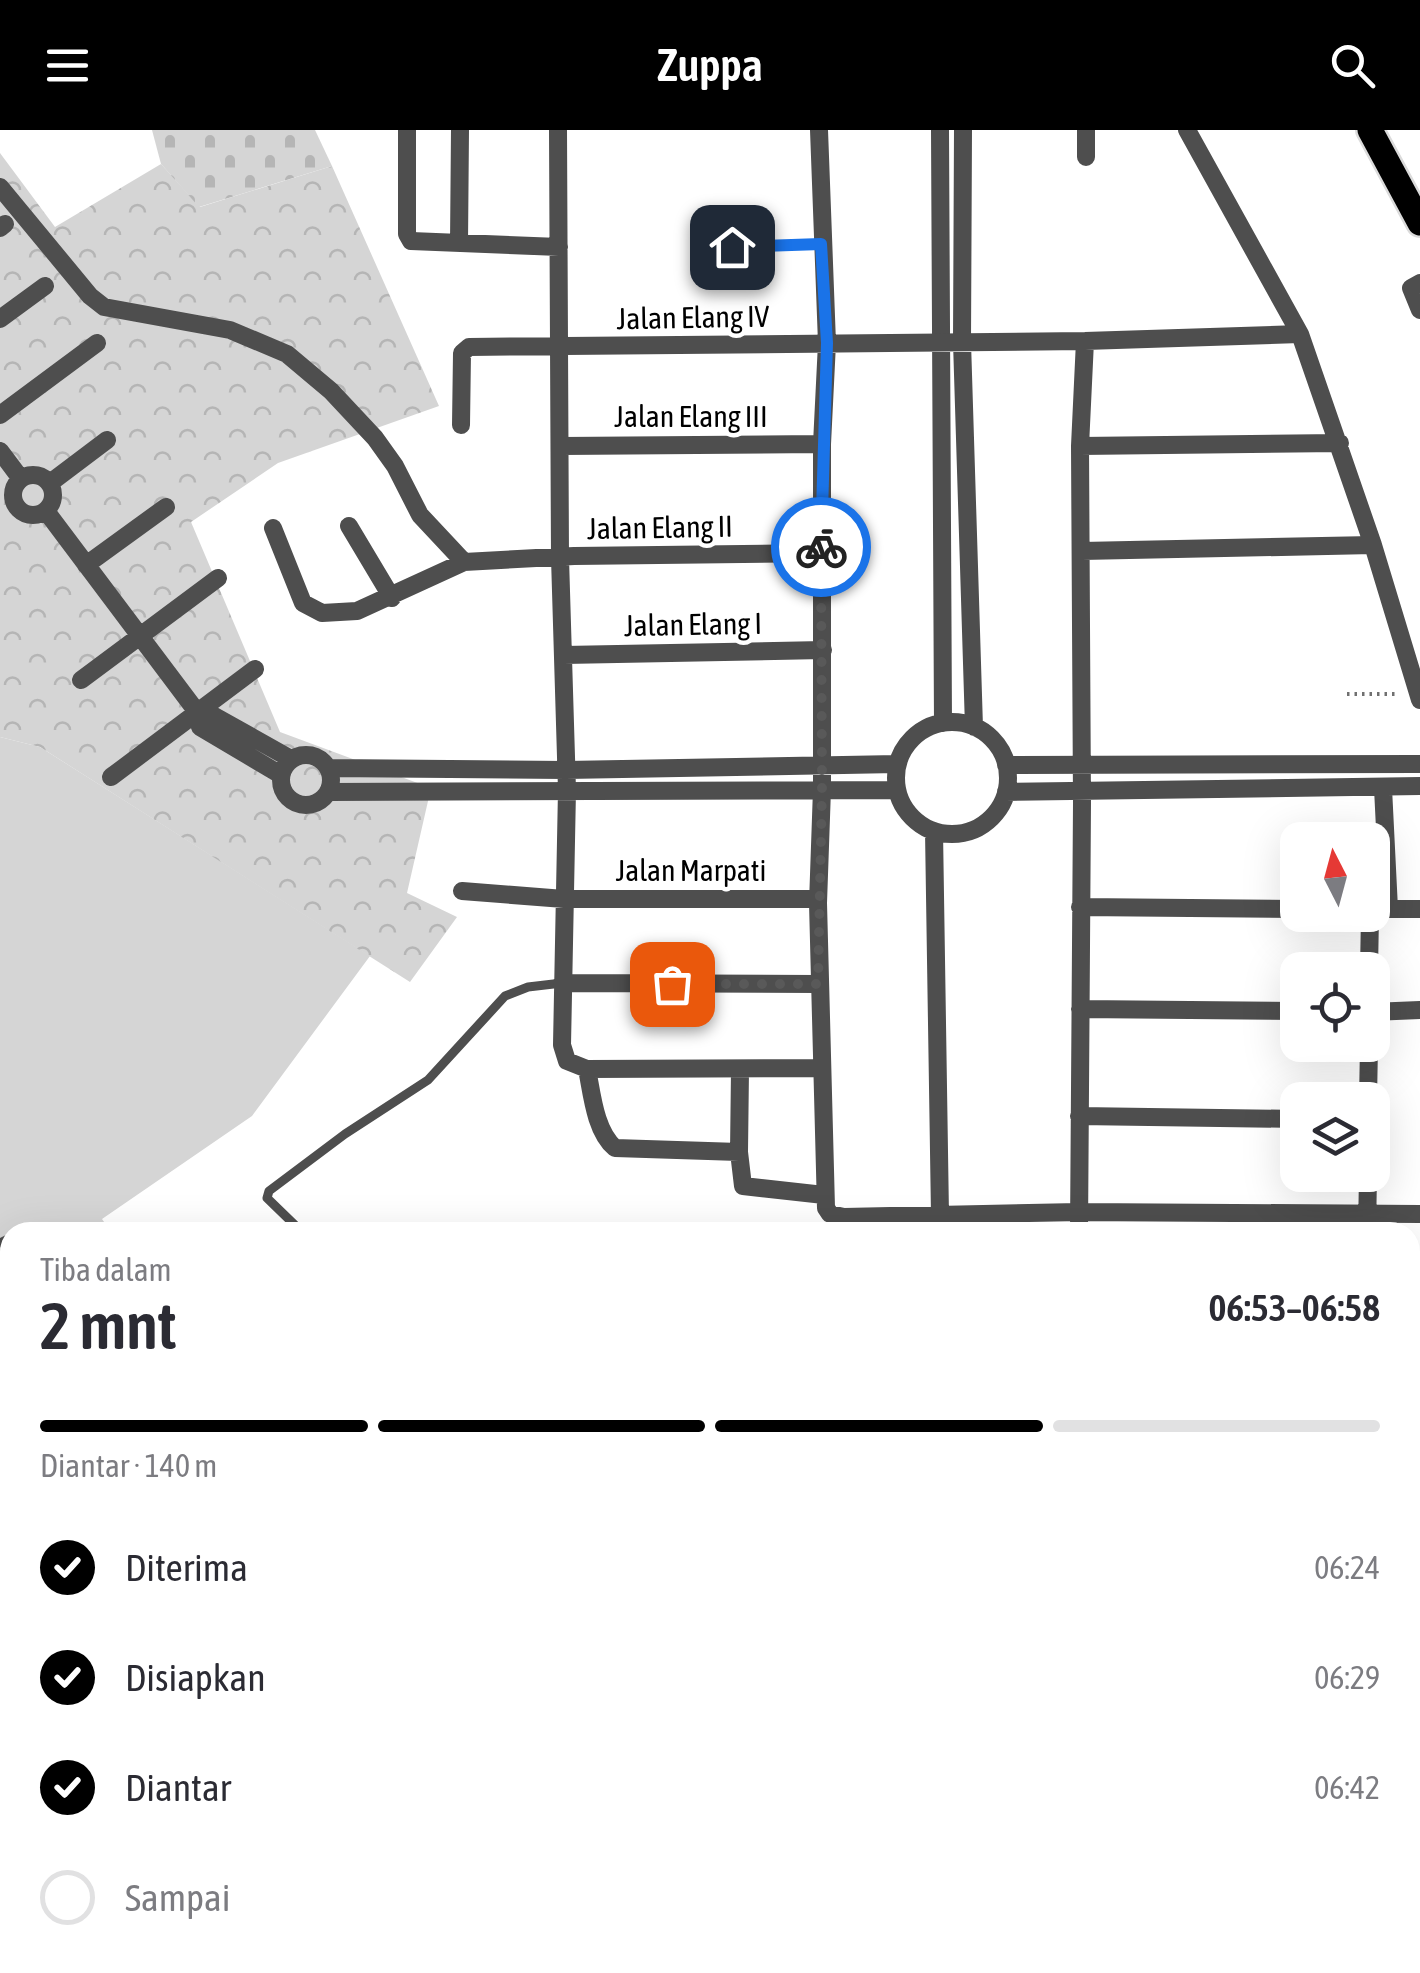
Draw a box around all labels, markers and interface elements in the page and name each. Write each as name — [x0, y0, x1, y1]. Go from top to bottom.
icon: menu — [40, 38, 95, 93]
icon: search — [1325, 38, 1380, 93]
text: Zuppa — [657, 39, 763, 91]
pin — [690, 205, 775, 290]
icon: home — [705, 220, 760, 275]
street label: Jalan Elang IV — [616, 299, 770, 335]
street label: Jalan Elang III — [614, 399, 768, 433]
courier — [771, 497, 871, 597]
street label: Jalan Elang II — [587, 509, 733, 545]
icon: bike — [794, 520, 849, 575]
street label: Jalan Elang I — [624, 606, 762, 642]
north arrow — [1280, 822, 1390, 932]
map controls — [1280, 822, 1390, 1192]
street label: Jalan Marpati — [616, 853, 766, 887]
pin — [630, 942, 715, 1027]
button: locate — [1280, 952, 1390, 1062]
icon: bag — [645, 957, 700, 1012]
button: layers — [1280, 1082, 1390, 1192]
text: Tiba dalam — [40, 1251, 172, 1288]
text: 06:53–06:58 — [1208, 1286, 1380, 1329]
text: 2 mnt — [40, 1288, 177, 1363]
text: Diantar · 140 m — [40, 1447, 217, 1484]
icon: check — [40, 1540, 95, 1595]
text: Diterima — [125, 1546, 248, 1589]
text: 06:24 — [1314, 1549, 1380, 1586]
icon: check — [40, 1650, 95, 1705]
text: Disiapkan — [125, 1656, 266, 1699]
text: 06:29 — [1314, 1659, 1380, 1696]
icon: check — [40, 1760, 95, 1815]
text: Diantar — [125, 1766, 231, 1809]
text: 06:42 — [1314, 1769, 1380, 1806]
text: Sampai — [125, 1876, 230, 1919]

